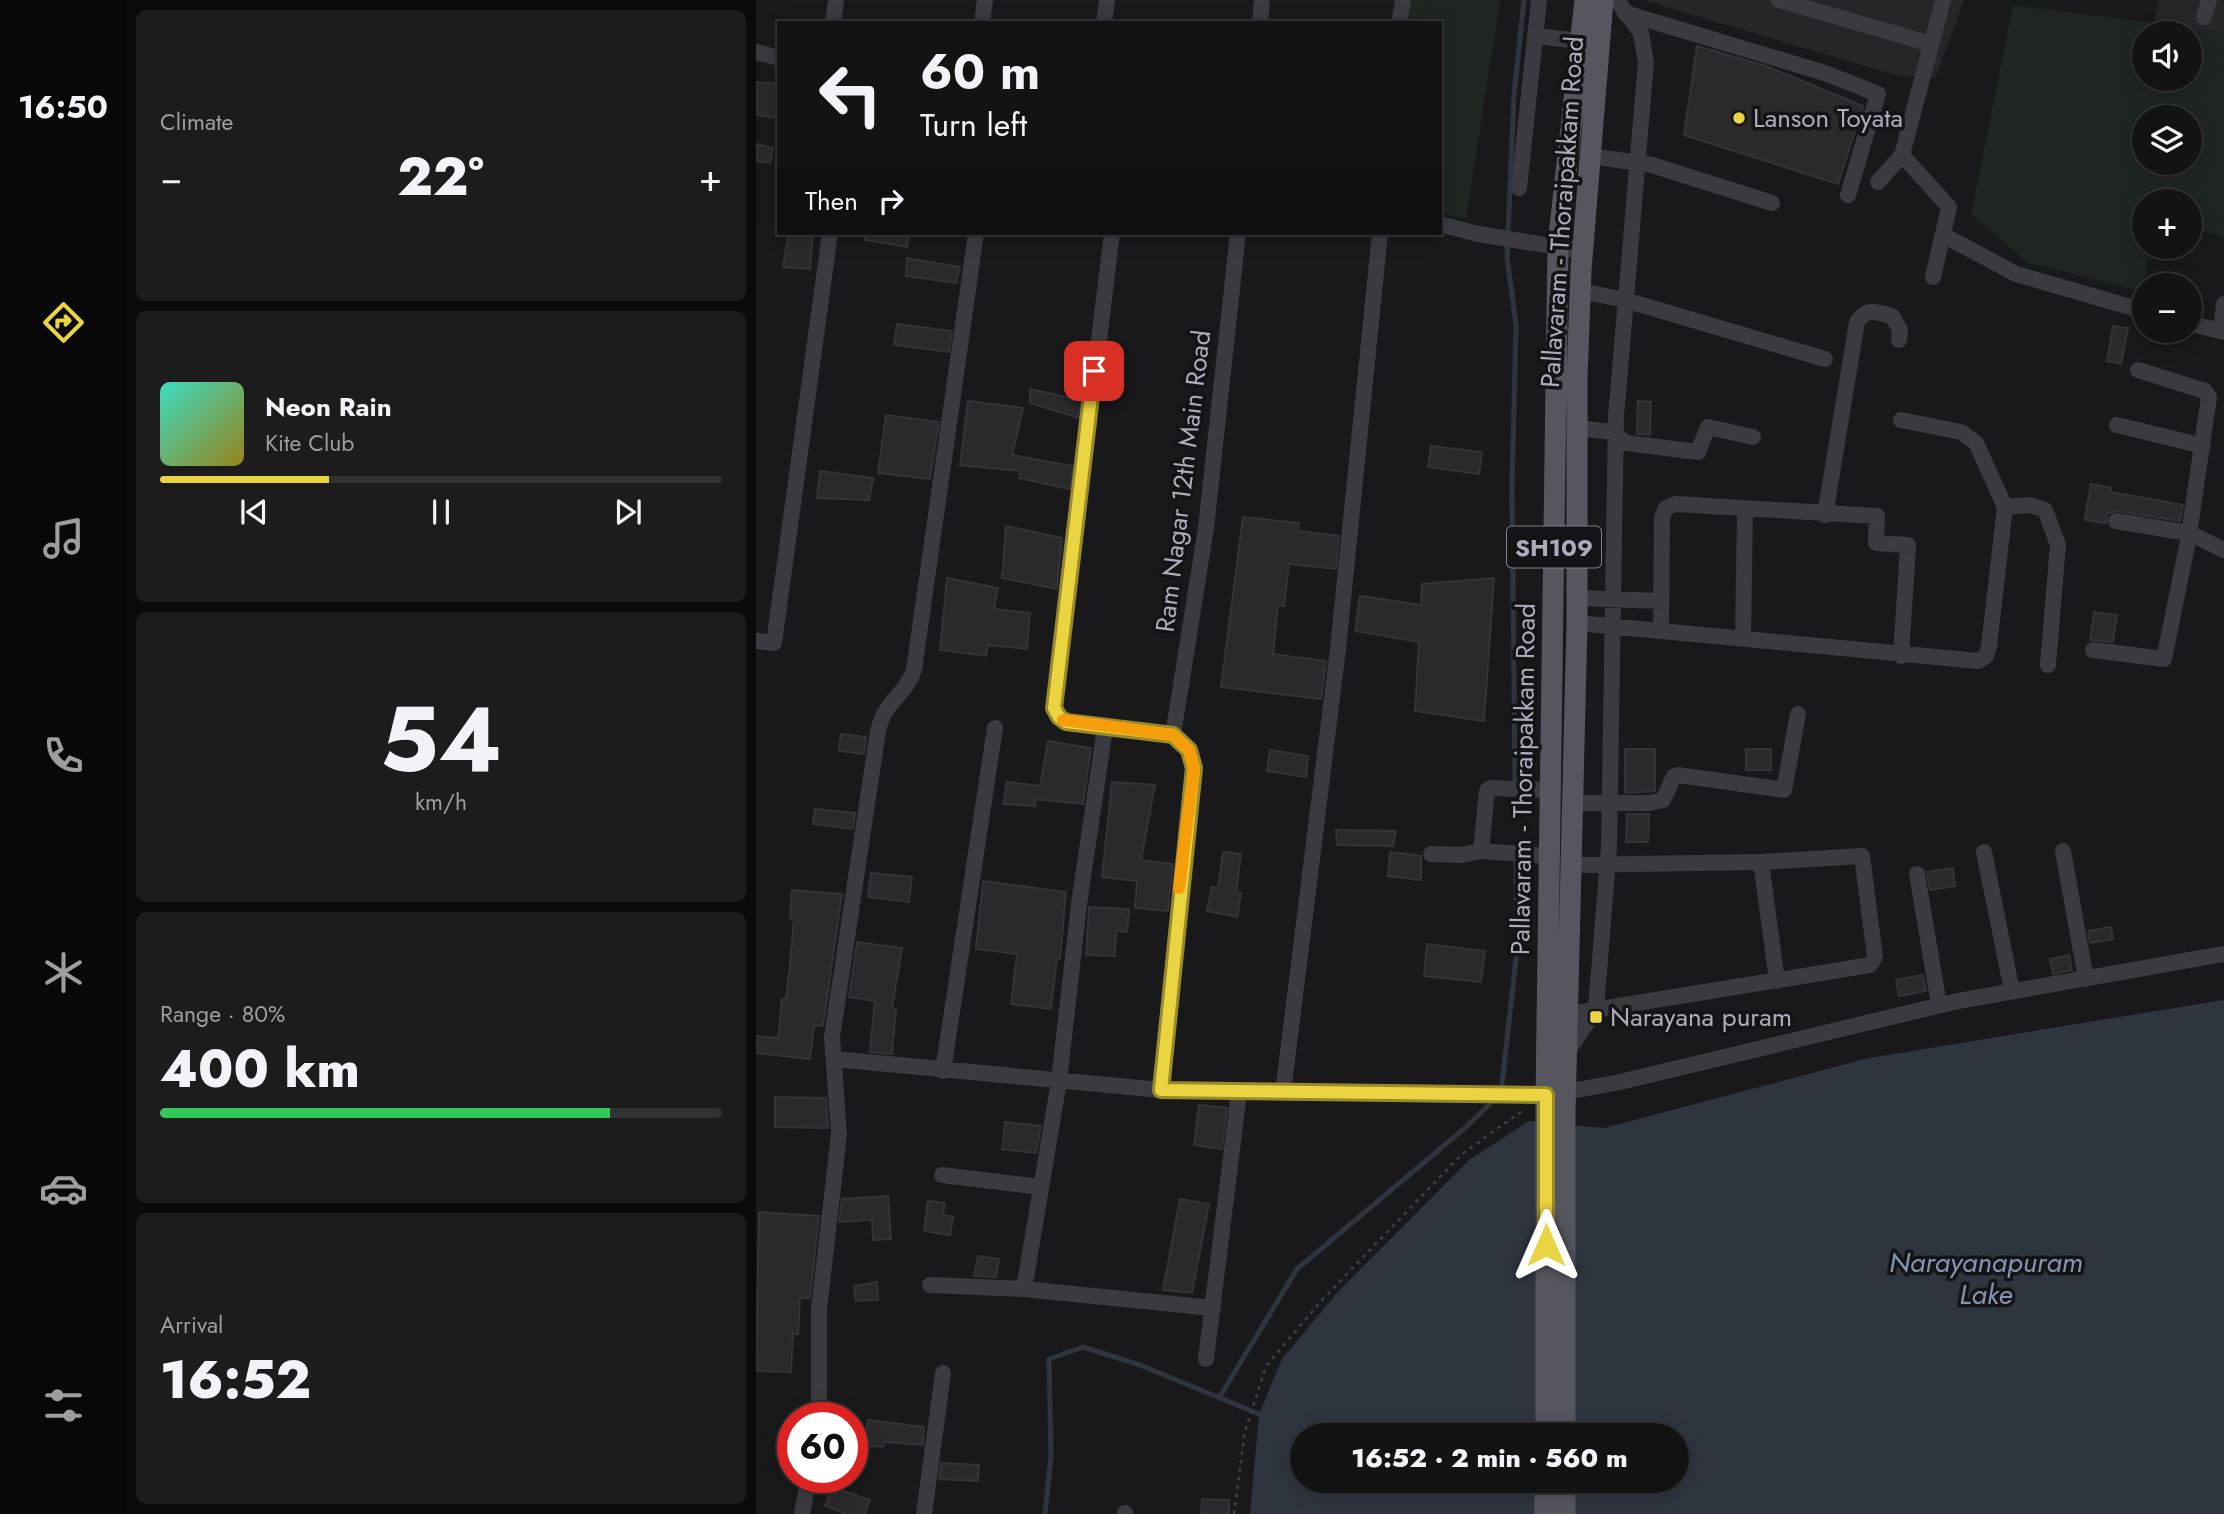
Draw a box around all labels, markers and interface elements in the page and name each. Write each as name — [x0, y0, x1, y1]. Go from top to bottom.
map controls — [2132, 21, 2202, 343]
button: sound — [2132, 21, 2202, 91]
street label: Pallavaram - Thoraipakkam Road — [1531, 35, 1593, 389]
text: 60 m — [920, 37, 1040, 107]
icon: left — [805, 49, 896, 140]
text: 16:50 — [18, 84, 108, 130]
place label: Lanson Toyata — [1753, 99, 1903, 137]
text: Turn left — [920, 102, 1027, 148]
text: Climate — [160, 105, 233, 139]
button: layers — [2132, 105, 2202, 175]
marker: Lanson Toyata — [1731, 110, 1747, 126]
text: 22° — [397, 139, 484, 215]
text: − — [160, 150, 182, 205]
text: + — [699, 150, 722, 205]
text: Then — [805, 182, 858, 220]
icon: right — [872, 182, 910, 220]
button: + — [2132, 189, 2202, 259]
button: − — [2132, 273, 2202, 343]
icon: directions — [39, 298, 88, 347]
street label: Ram Nagar 12th Main Road — [1146, 328, 1220, 634]
pin — [1064, 341, 1124, 401]
icon: arrive — [1075, 352, 1113, 390]
text: Neon Rain — [265, 388, 392, 426]
text: Kite Club — [265, 426, 354, 460]
icon: previous — [235, 493, 273, 531]
icon: pause — [422, 493, 460, 531]
icon: next — [609, 493, 647, 531]
icon: music — [39, 514, 88, 563]
road number: SH109 — [1507, 526, 1601, 568]
street label: Pallavaram - Thoraipakkam Road — [1501, 603, 1545, 955]
text: 54 — [380, 674, 502, 805]
icon: phone — [39, 731, 88, 780]
text: km/h — [415, 785, 467, 819]
icon: climate — [39, 948, 88, 997]
text: Range · 80% — [160, 997, 285, 1031]
place label: Narayana puram — [1610, 998, 1792, 1036]
marker: Narayana puram — [1588, 1009, 1604, 1025]
text: 400 km — [160, 1031, 360, 1107]
icon: car — [39, 1164, 88, 1213]
position arrow — [1509, 1208, 1583, 1282]
water label: Narayanapuram Lake — [1889, 1242, 2083, 1315]
text: Arrival — [160, 1308, 223, 1342]
text: 16:52 — [160, 1342, 311, 1418]
icon: filters — [39, 1381, 88, 1430]
speed limit sign: 60 — [777, 1402, 868, 1493]
text: 16:52 · 2 min · 560 m — [1351, 1439, 1628, 1477]

